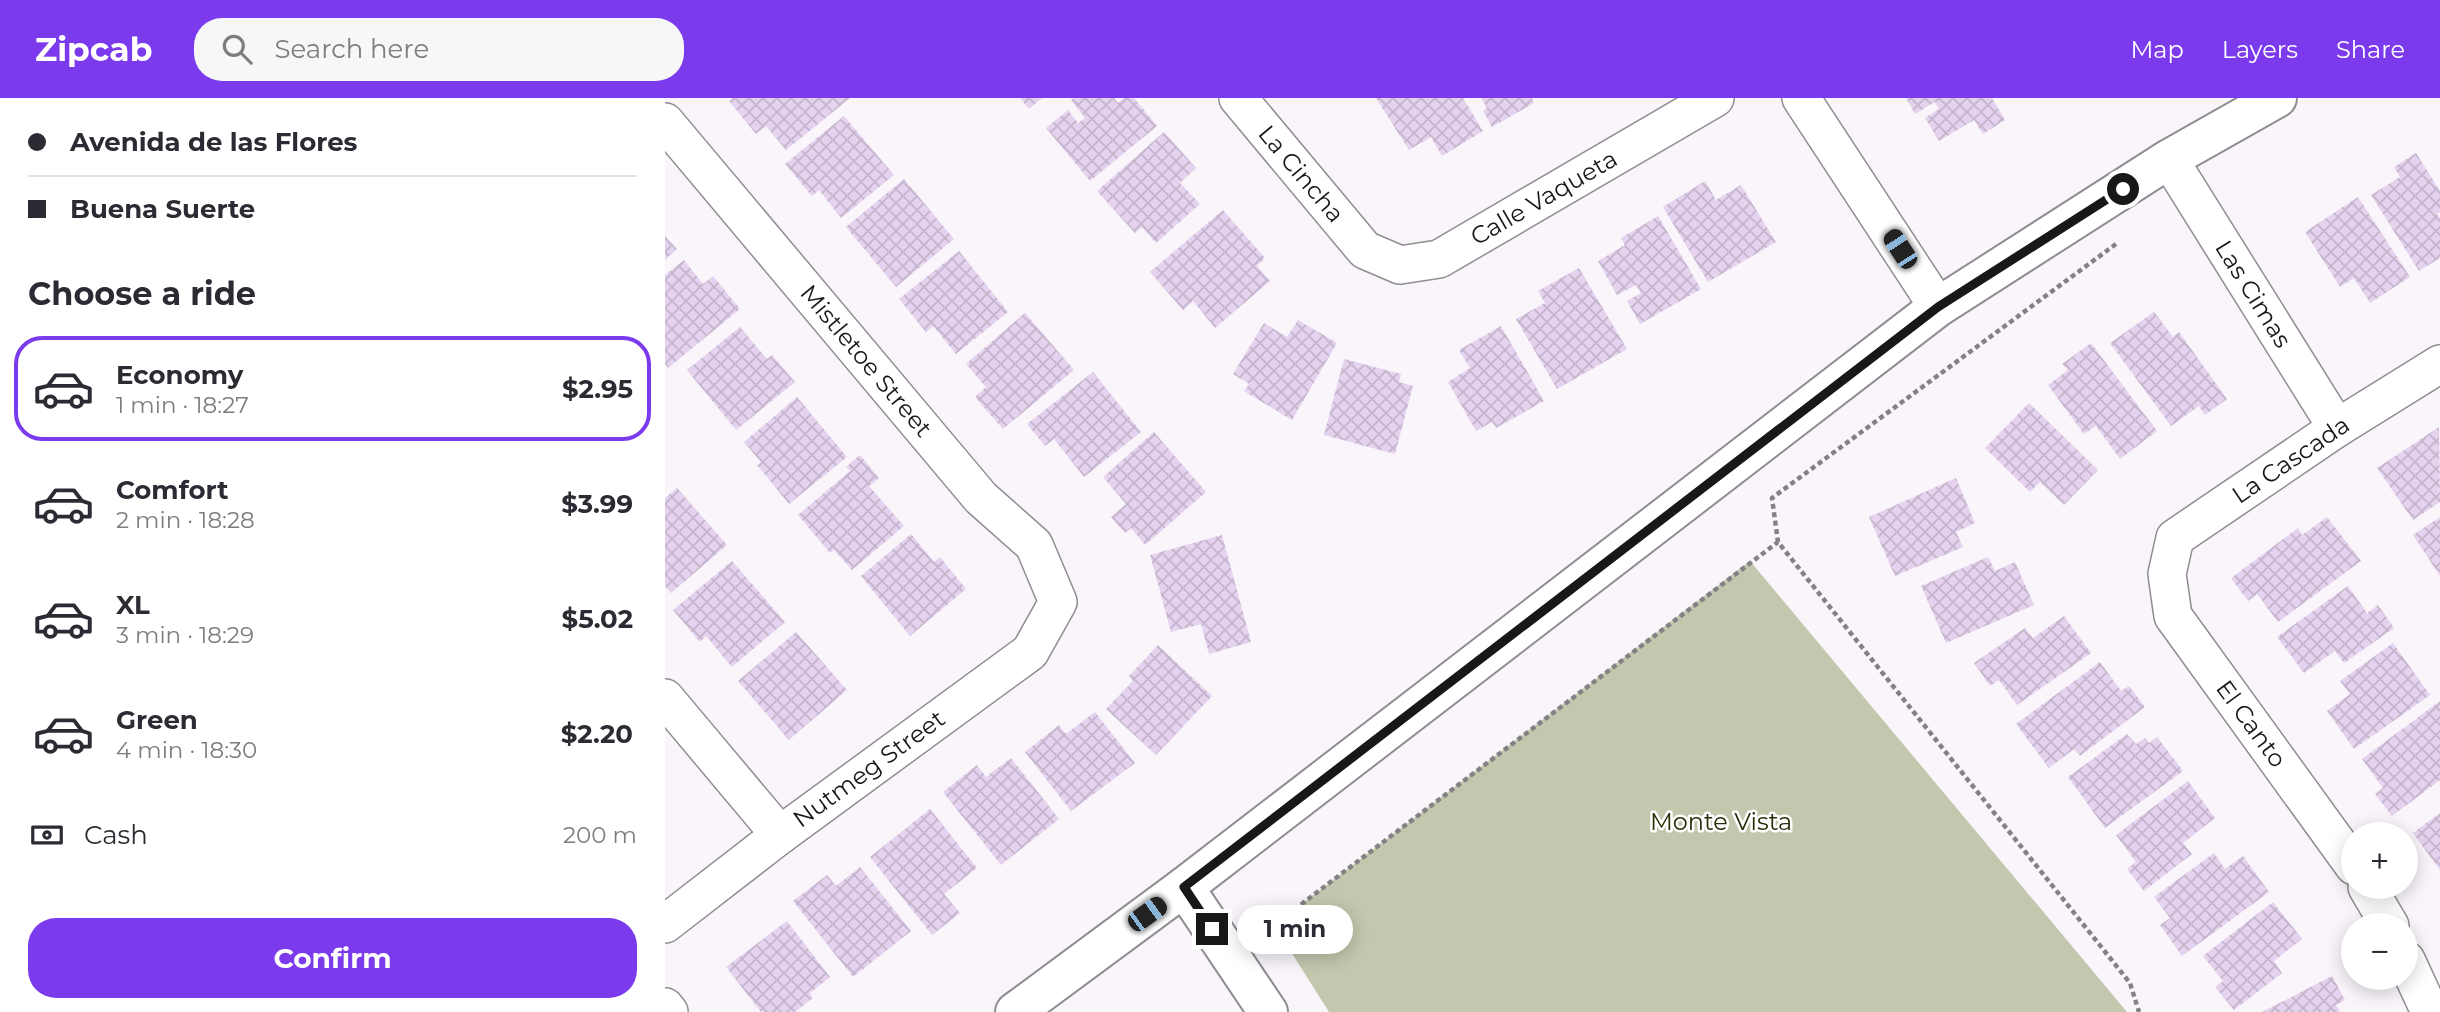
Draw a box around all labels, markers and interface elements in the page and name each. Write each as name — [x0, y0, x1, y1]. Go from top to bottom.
search box — [194, 18, 684, 81]
text: Zipcab — [35, 29, 152, 69]
icon: search — [218, 30, 256, 68]
text: Search here — [274, 33, 429, 65]
text: Map — [2130, 35, 2184, 64]
text: Layers — [2222, 35, 2298, 64]
text: Share — [2336, 35, 2405, 64]
street label: La Cincha — [1252, 119, 1350, 228]
text: Avenida de las Flores — [70, 126, 357, 158]
street label: Calle Vaqueta — [1465, 144, 1622, 251]
route start — [2107, 173, 2139, 205]
text: Buena Suerte — [70, 193, 255, 225]
car — [1880, 226, 1921, 272]
street label: Las Cimas — [2209, 235, 2298, 353]
text: Choose a ride — [28, 274, 256, 313]
street label: Mistletoe Street — [794, 279, 939, 443]
icon: car — [32, 357, 95, 420]
text: Economy — [116, 359, 243, 391]
text: $2.95 — [562, 373, 633, 405]
text: 1 min · 18:27 — [116, 391, 249, 419]
street label: La Cascada — [2226, 410, 2355, 509]
icon: car — [32, 472, 95, 535]
text: Comfort — [116, 474, 228, 506]
text: $3.99 — [561, 488, 633, 520]
text: 2 min · 18:28 — [116, 506, 255, 534]
icon: car — [32, 587, 95, 650]
text: XL — [116, 589, 150, 621]
text: $5.02 — [562, 603, 633, 635]
text: 3 min · 18:29 — [116, 621, 254, 649]
street label: El Canto — [2210, 675, 2293, 773]
icon: car — [32, 702, 95, 765]
text: Green — [116, 704, 198, 736]
street label: Nutmeg Street — [787, 704, 950, 833]
text: $2.20 — [561, 718, 633, 750]
text: 4 min · 18:30 — [116, 736, 257, 764]
park label: Monte Vista — [1650, 807, 1792, 836]
icon: cash — [28, 816, 66, 854]
text: Cash — [84, 819, 148, 851]
text: 200 m — [563, 821, 637, 849]
map controls — [2341, 822, 2418, 990]
button: + — [2341, 822, 2418, 899]
car — [1124, 893, 1171, 935]
callout: 1 min — [1237, 904, 1352, 954]
route end — [1196, 913, 1228, 945]
button: − — [2341, 913, 2418, 990]
text: 1 min — [1264, 915, 1326, 943]
button: Confirm — [28, 918, 637, 998]

